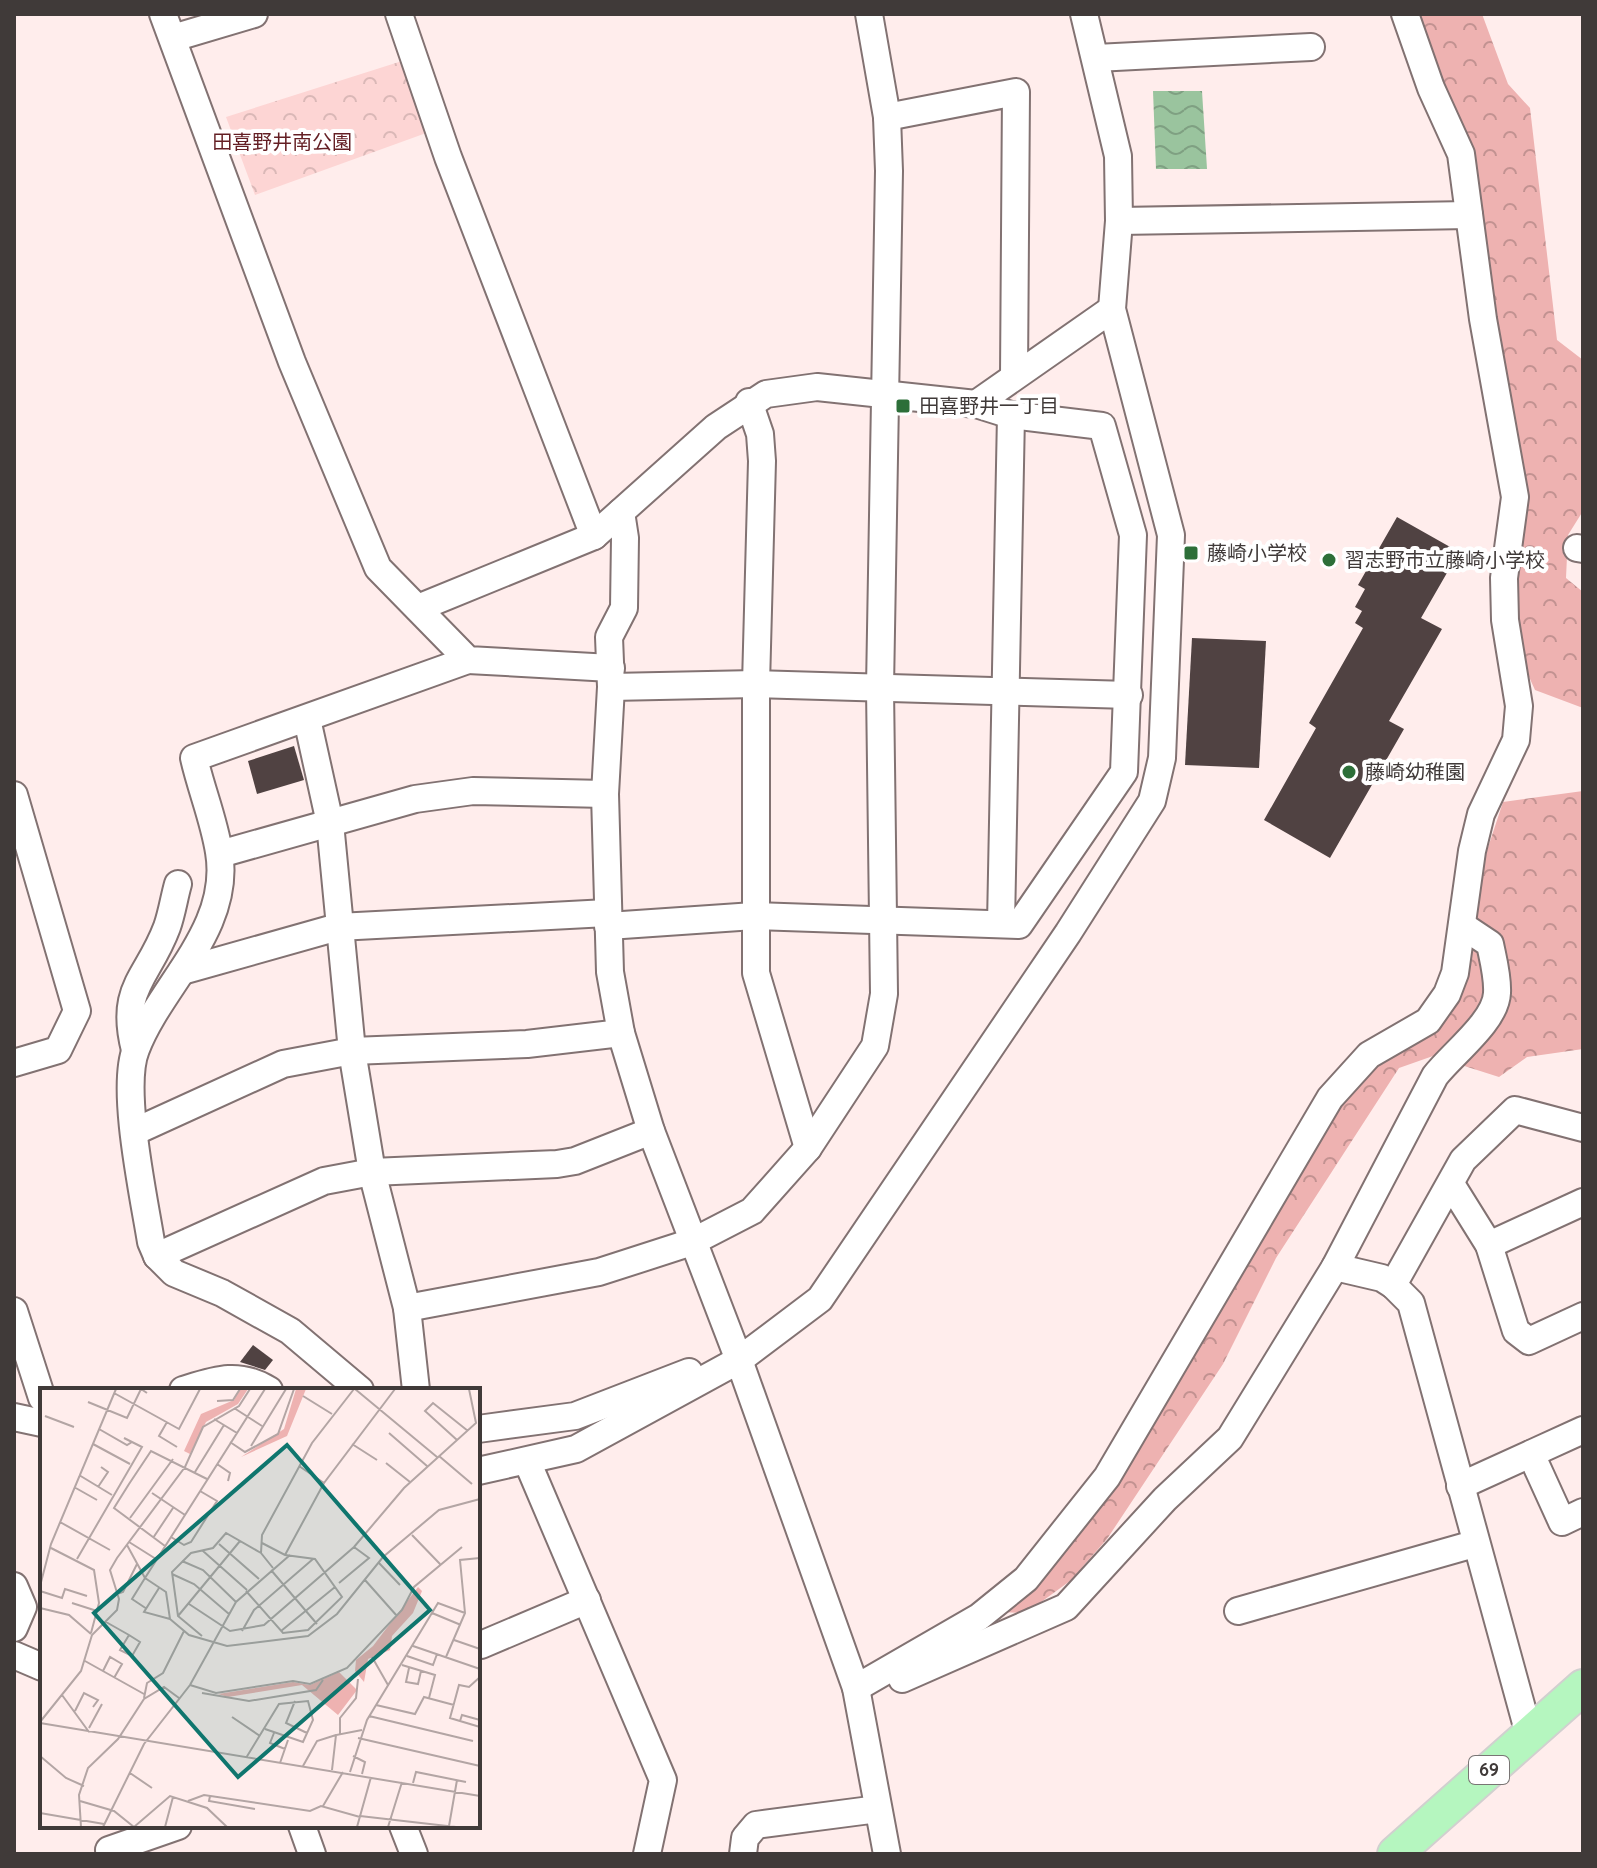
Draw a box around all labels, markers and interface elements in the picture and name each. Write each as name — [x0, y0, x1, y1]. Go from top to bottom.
park label: 田喜野井南公園 — [212, 129, 352, 154]
place label: 田喜野井一丁目 — [919, 393, 1059, 418]
marker: 田喜野井一丁目 — [894, 397, 912, 415]
place label: 藤崎小学校 — [1207, 540, 1307, 565]
marker: 藤崎小学校 — [1182, 544, 1200, 562]
place label: 習志野市立藤崎小学校 — [1345, 547, 1545, 572]
marker: 習志野市立藤崎小学校 — [1320, 551, 1338, 569]
place label: 藤崎幼稚園 — [1365, 759, 1465, 784]
marker: 藤崎幼稚園 — [1340, 763, 1358, 781]
inset map — [40, 1388, 480, 1828]
road number: 69 — [1469, 1756, 1509, 1784]

